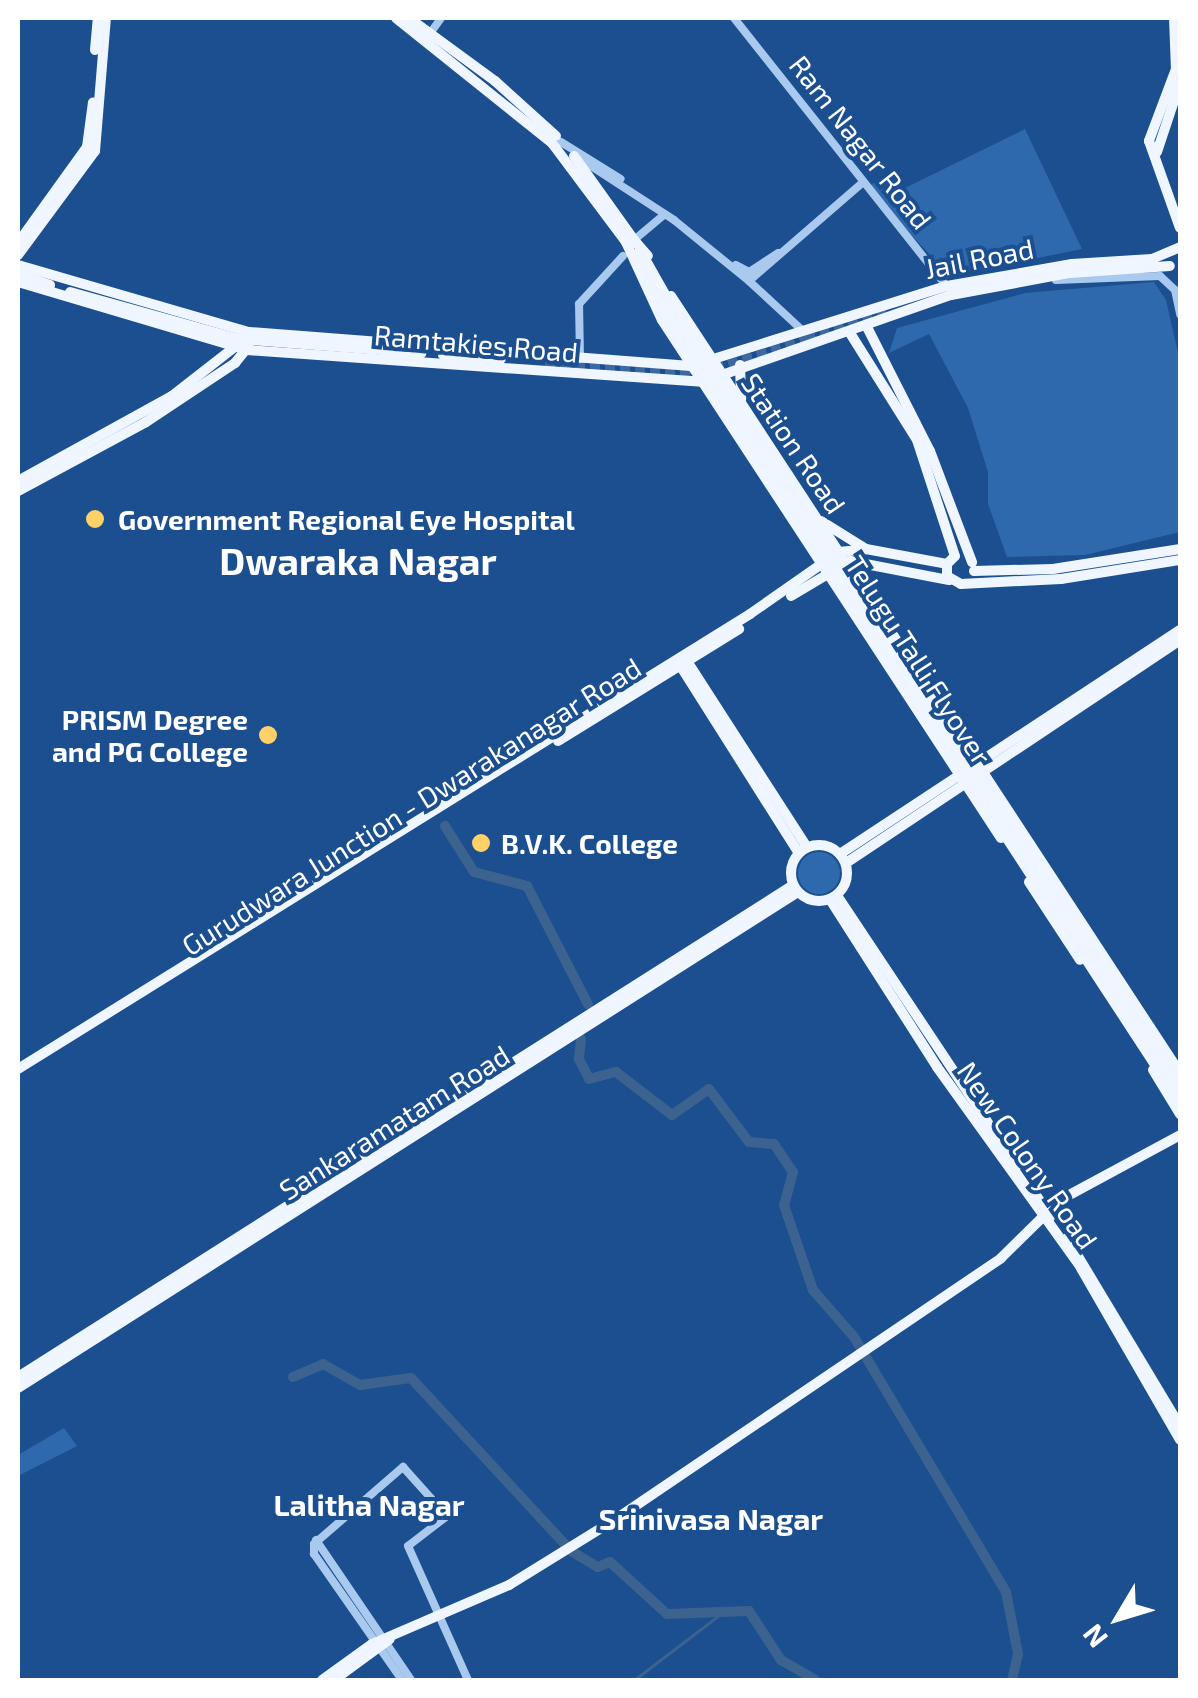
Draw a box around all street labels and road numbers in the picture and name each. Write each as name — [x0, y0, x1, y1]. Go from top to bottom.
street label: Ram Nagar Road — [783, 48, 939, 236]
street label: Jail Road — [921, 231, 1037, 285]
street label: Ramtakies Road — [373, 317, 579, 369]
street label: Station Road — [735, 366, 853, 520]
street label: Telugu Talli Flyover — [839, 549, 999, 771]
street label: Gurudwara Junction - Dwarakanagar Road — [175, 650, 647, 962]
street label: Sankaramatam Road — [273, 1038, 515, 1206]
street label: New Colony Road — [951, 1054, 1105, 1256]

